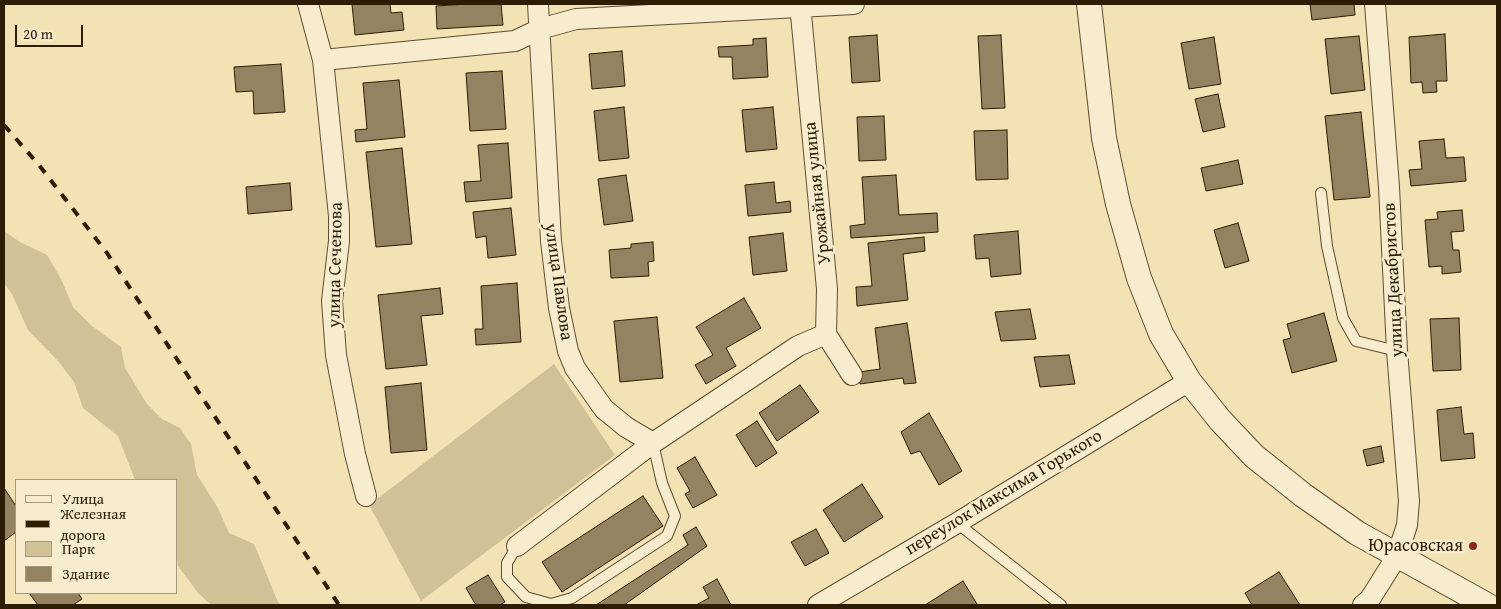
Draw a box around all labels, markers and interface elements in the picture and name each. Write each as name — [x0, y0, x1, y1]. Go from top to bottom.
scale bar — [18, 15, 85, 47]
text: 20 m — [23, 23, 53, 44]
street label: Урожайная улица — [800, 121, 836, 265]
street label: улица Сеченова — [324, 202, 348, 328]
street label: улица Декабристов — [1379, 202, 1409, 358]
street label: улица Павлова — [539, 222, 577, 342]
street label: переулок Максима Горького — [902, 426, 1106, 560]
legend — [15, 479, 178, 594]
text: Улица — [62, 488, 104, 509]
text: Железная дорога — [60, 503, 126, 545]
place label: Юрасовская — [1368, 535, 1463, 557]
text: Парк — [62, 538, 95, 559]
marker: Юрасовская — [1467, 540, 1479, 552]
text: Здание — [62, 563, 110, 584]

